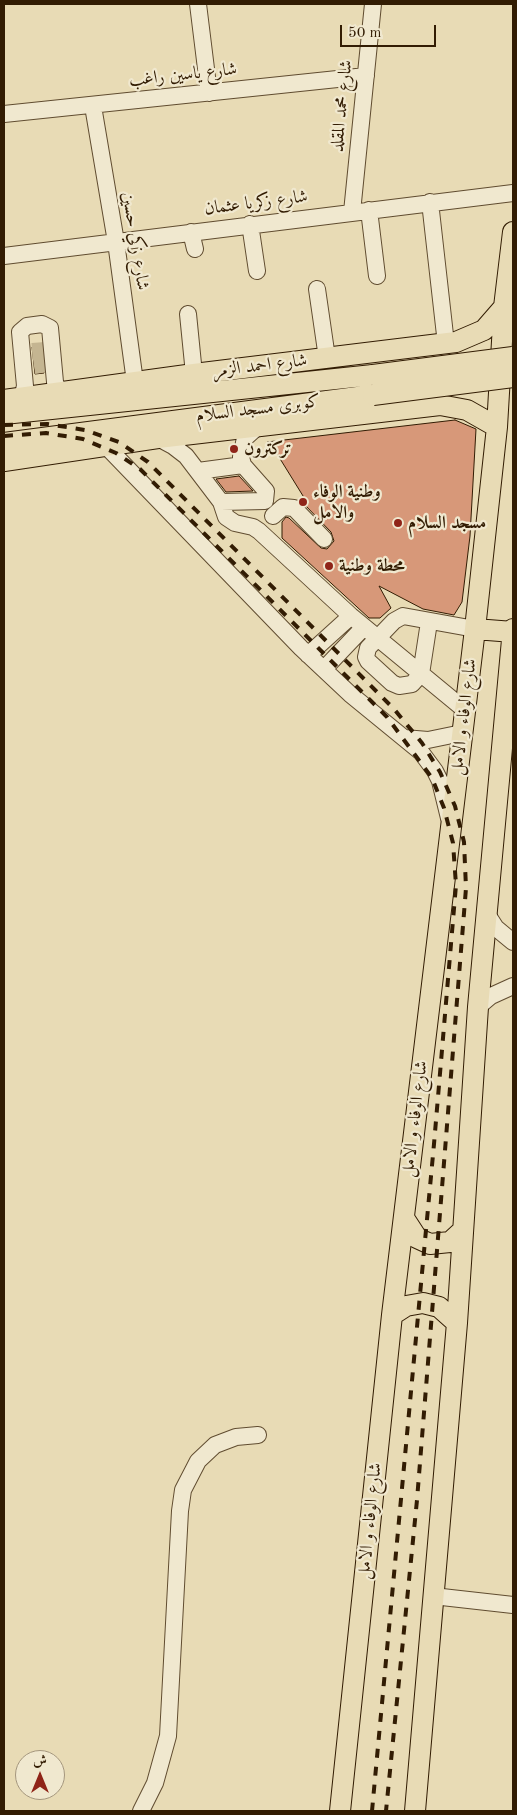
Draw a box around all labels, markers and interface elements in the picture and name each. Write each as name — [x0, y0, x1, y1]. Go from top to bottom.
scale bar — [342, 15, 438, 47]
text: 50 m — [348, 26, 382, 41]
street label: شارع ياسين راغب — [128, 59, 238, 91]
street label: شارع محمد المقلد — [326, 59, 358, 153]
street label: شارع زكريا عثمان — [203, 186, 309, 220]
street label: شارع زكي حسين — [117, 190, 153, 292]
street label: شارع احمد الزمر — [212, 350, 308, 382]
street label: كوبرى مسجد السلام — [195, 391, 321, 427]
place label: تركترون — [244, 438, 292, 460]
marker: تركترون — [228, 443, 240, 455]
place label: وطنية الوفاء والامل — [313, 481, 381, 524]
marker: وطنية الوفاء والامل — [297, 496, 309, 508]
place label: مسجد السلام — [408, 512, 486, 534]
marker: مسجد السلام — [392, 517, 404, 529]
place label: محطة وطنية — [339, 555, 405, 577]
marker: محطة وطنية — [323, 560, 335, 572]
street label: شارع الوفاء و الامل — [446, 658, 482, 776]
street label: شارع الوفاء و الامل — [397, 1060, 433, 1178]
street label: شارع الوفاء و الامل — [353, 1462, 387, 1580]
north arrow — [15, 1750, 65, 1800]
text: ش — [33, 1754, 47, 1768]

